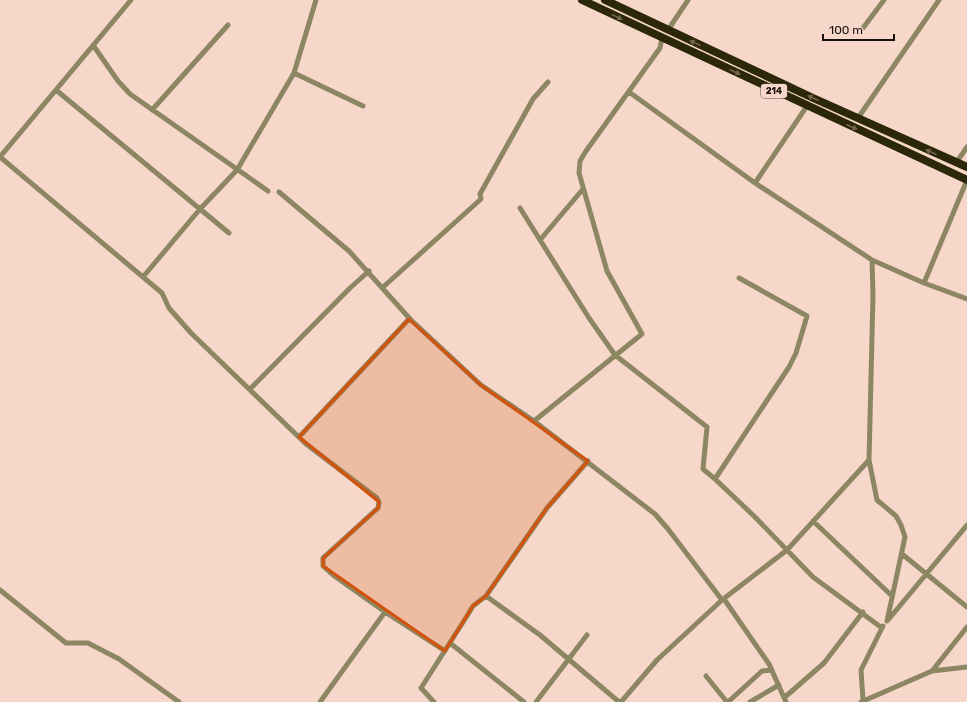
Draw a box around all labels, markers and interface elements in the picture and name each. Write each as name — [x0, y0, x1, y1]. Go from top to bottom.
one-way arrow — [612, 14, 623, 20]
scale bar — [823, 16, 894, 42]
text: 100 m — [829, 23, 863, 37]
one-way arrow — [690, 40, 701, 46]
one-way arrow — [729, 69, 740, 75]
road number: 214 — [761, 84, 787, 98]
one-way arrow — [807, 95, 819, 101]
one-way arrow — [847, 124, 858, 130]
one-way arrow — [926, 149, 937, 155]

